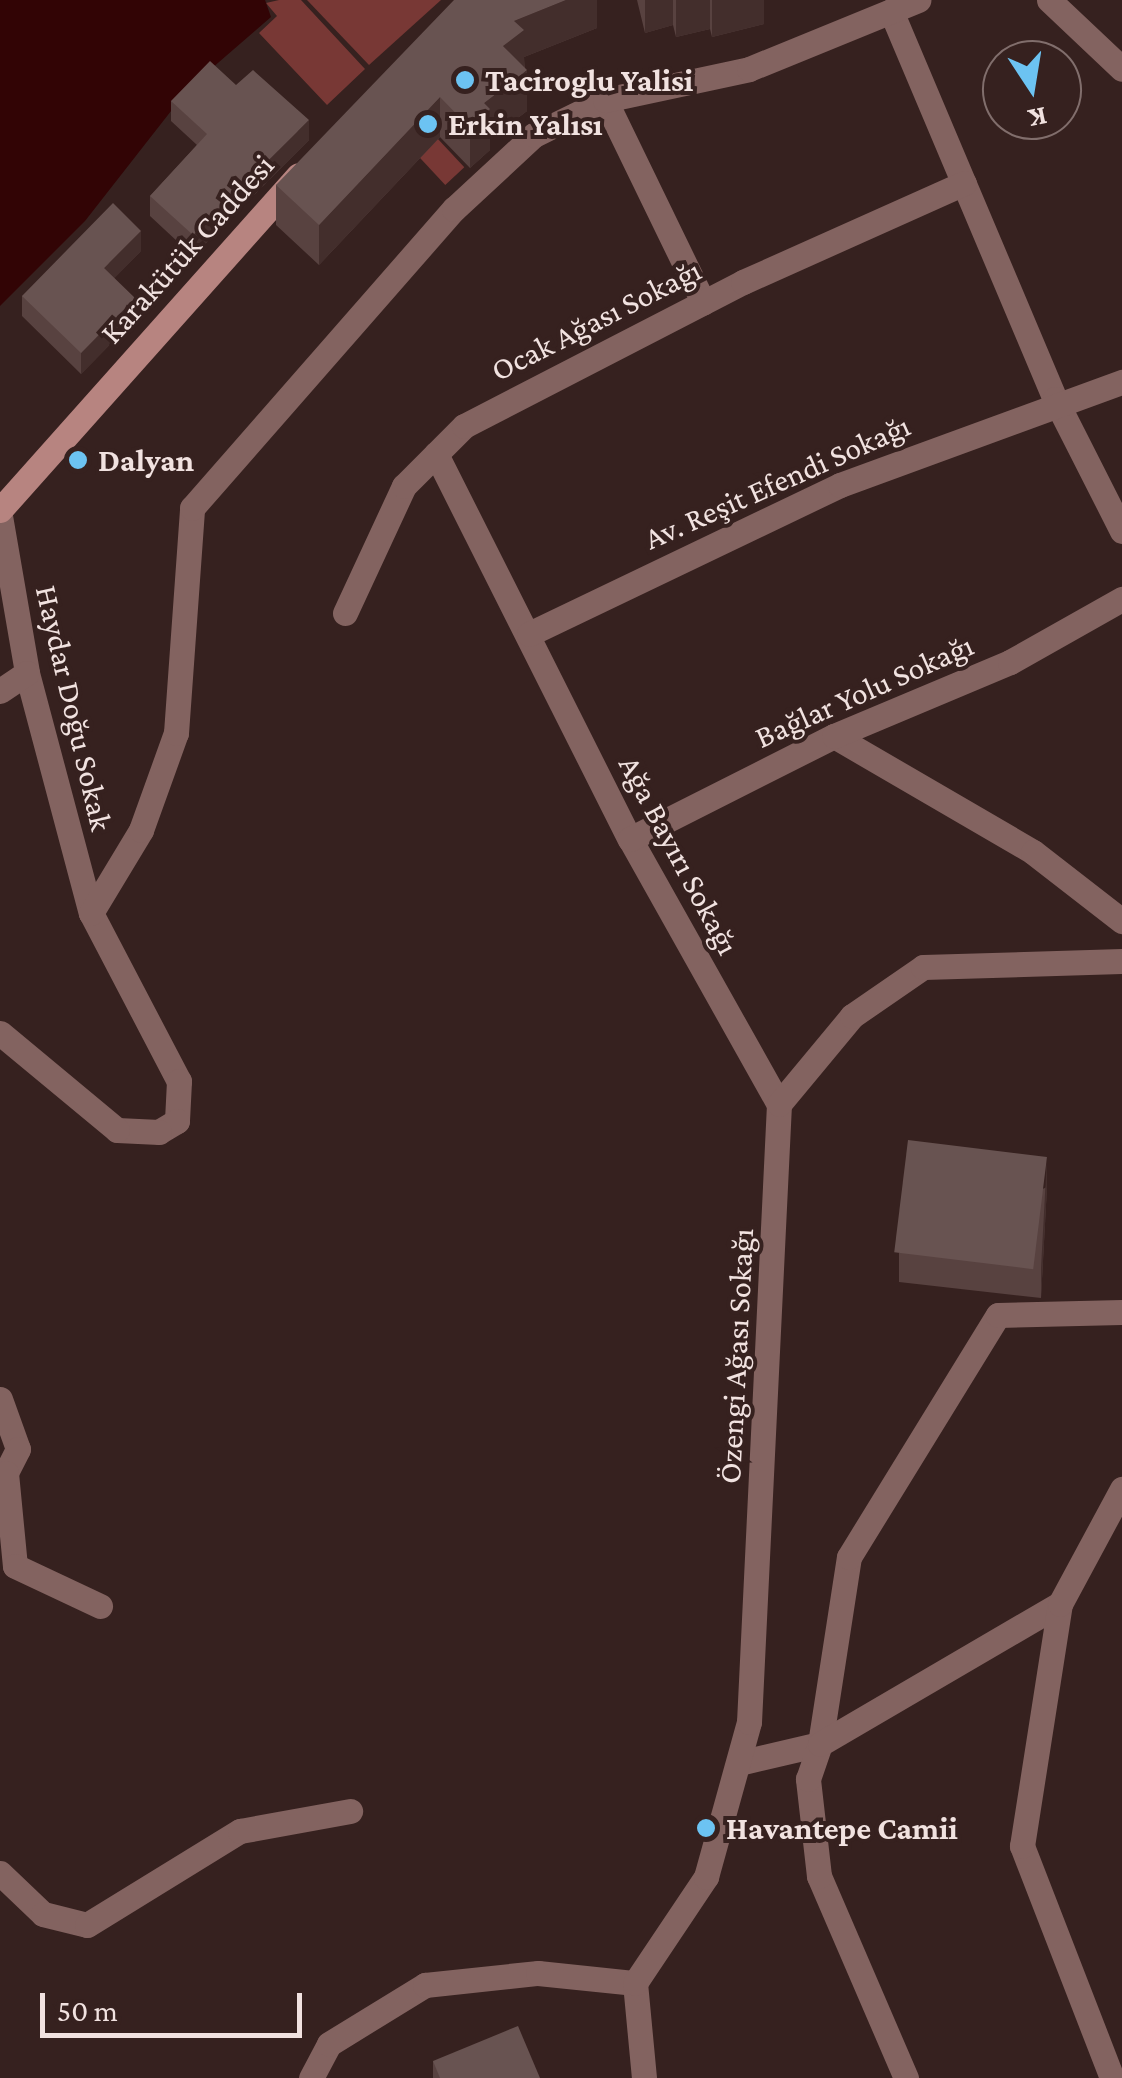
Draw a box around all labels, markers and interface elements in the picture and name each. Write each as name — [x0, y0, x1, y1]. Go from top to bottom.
north arrow — [982, 40, 1082, 140]
place label: Taciroglu Yalisi — [485, 61, 693, 99]
marker: Taciroglu Yalisi — [454, 69, 476, 91]
text: K — [1026, 101, 1050, 135]
place label: Erkin Yalısı — [448, 105, 603, 143]
marker: Erkin Yalısı — [417, 113, 439, 135]
street label: Karakütük Caddesi — [92, 146, 282, 352]
street label: Ocak Ağası Sokağı — [485, 251, 707, 389]
street label: Av. Reşit Efendi Sokağı — [638, 406, 916, 558]
place label: Dalyan — [98, 441, 194, 479]
marker: Dalyan — [67, 449, 89, 471]
street label: Haydar Doğu Sokak — [27, 581, 121, 835]
street label: Bağlar Yolu Sokağı — [749, 626, 979, 756]
street label: Ağa Bayırı Sokağı — [610, 749, 748, 961]
street label: Özengi Ağası Sokağı — [710, 1227, 762, 1485]
place label: Havantepe Camii — [726, 1809, 958, 1847]
marker: Havantepe Camii — [695, 1817, 717, 1839]
scale bar — [45, 1973, 308, 2035]
text: 50 m — [57, 1994, 118, 2027]

